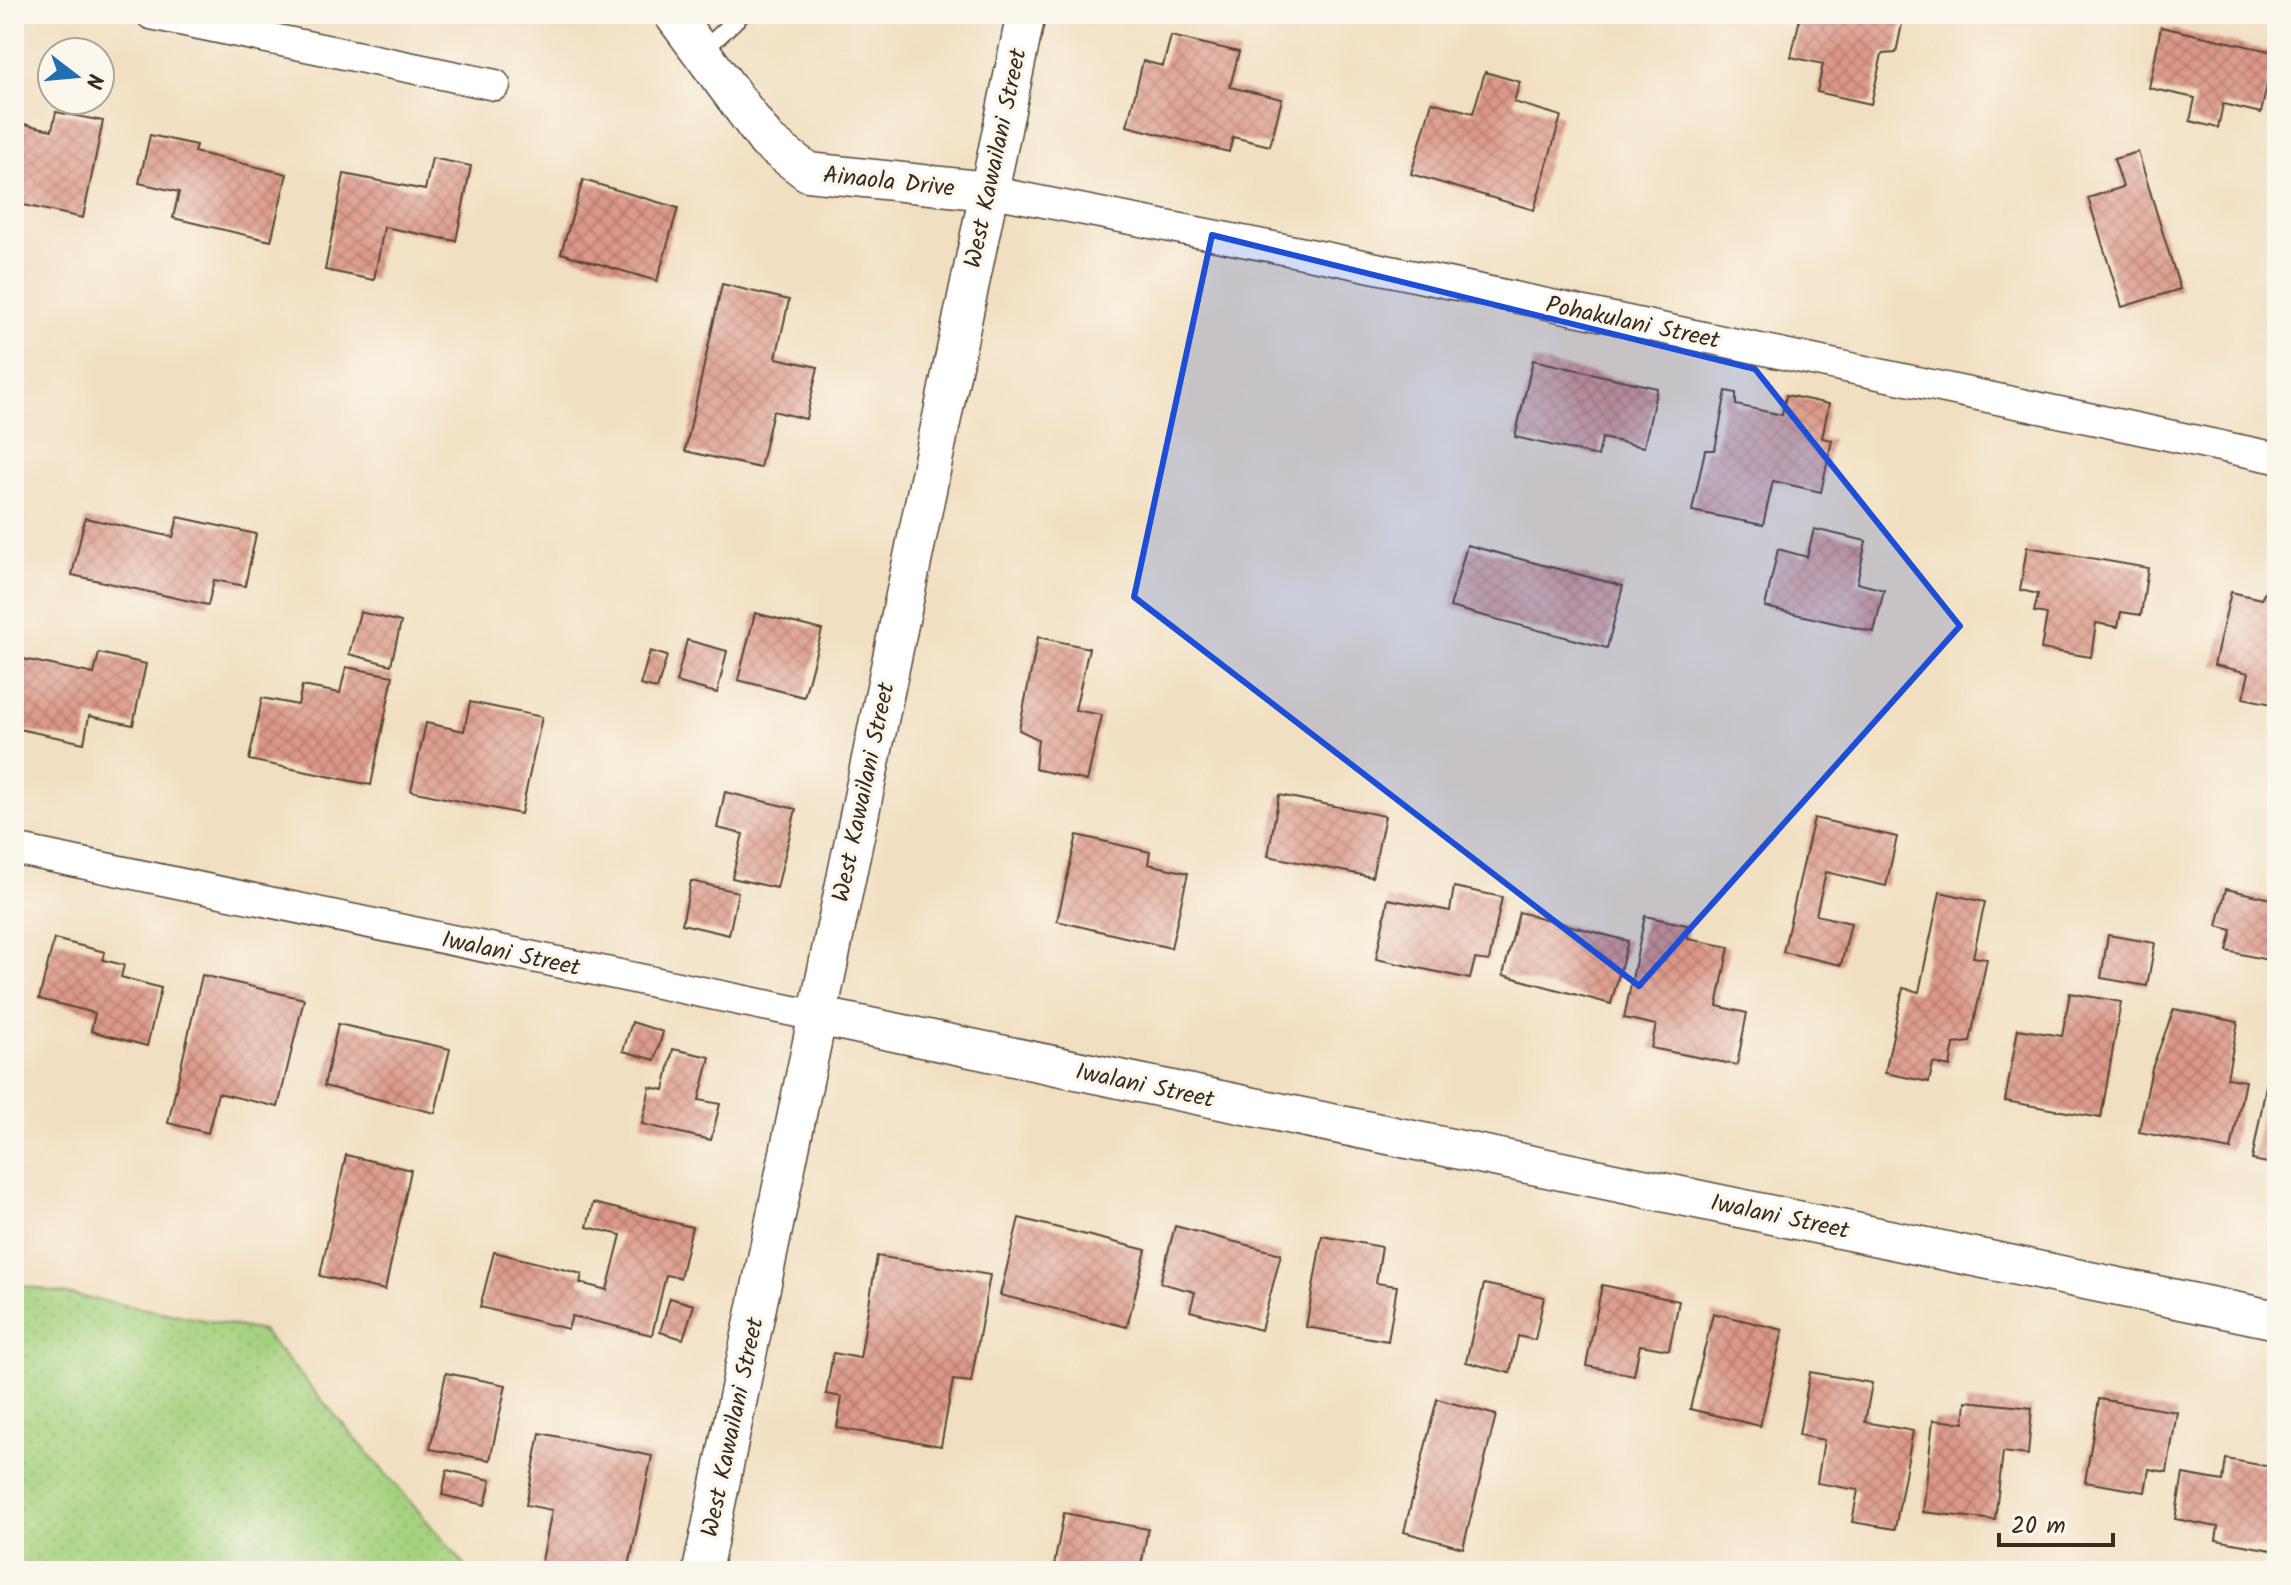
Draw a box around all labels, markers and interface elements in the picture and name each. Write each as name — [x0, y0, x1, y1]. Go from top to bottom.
north arrow — [36, 36, 116, 116]
street label: West Kawailani Street — [954, 44, 1039, 272]
text: N — [74, 69, 112, 92]
street label: Ainaola Drive — [821, 156, 957, 209]
street label: Pohakulani Street — [1542, 286, 1724, 361]
street label: West Kawailani Street — [822, 678, 907, 906]
street label: Iwalani Street — [438, 921, 584, 988]
street label: Iwalani Street — [1072, 1053, 1218, 1120]
street label: Iwalani Street — [1707, 1184, 1853, 1251]
street label: West Kawailani Street — [691, 1313, 776, 1541]
scale bar — [1999, 1497, 2113, 1547]
text: 20 m — [2011, 1507, 2066, 1546]

